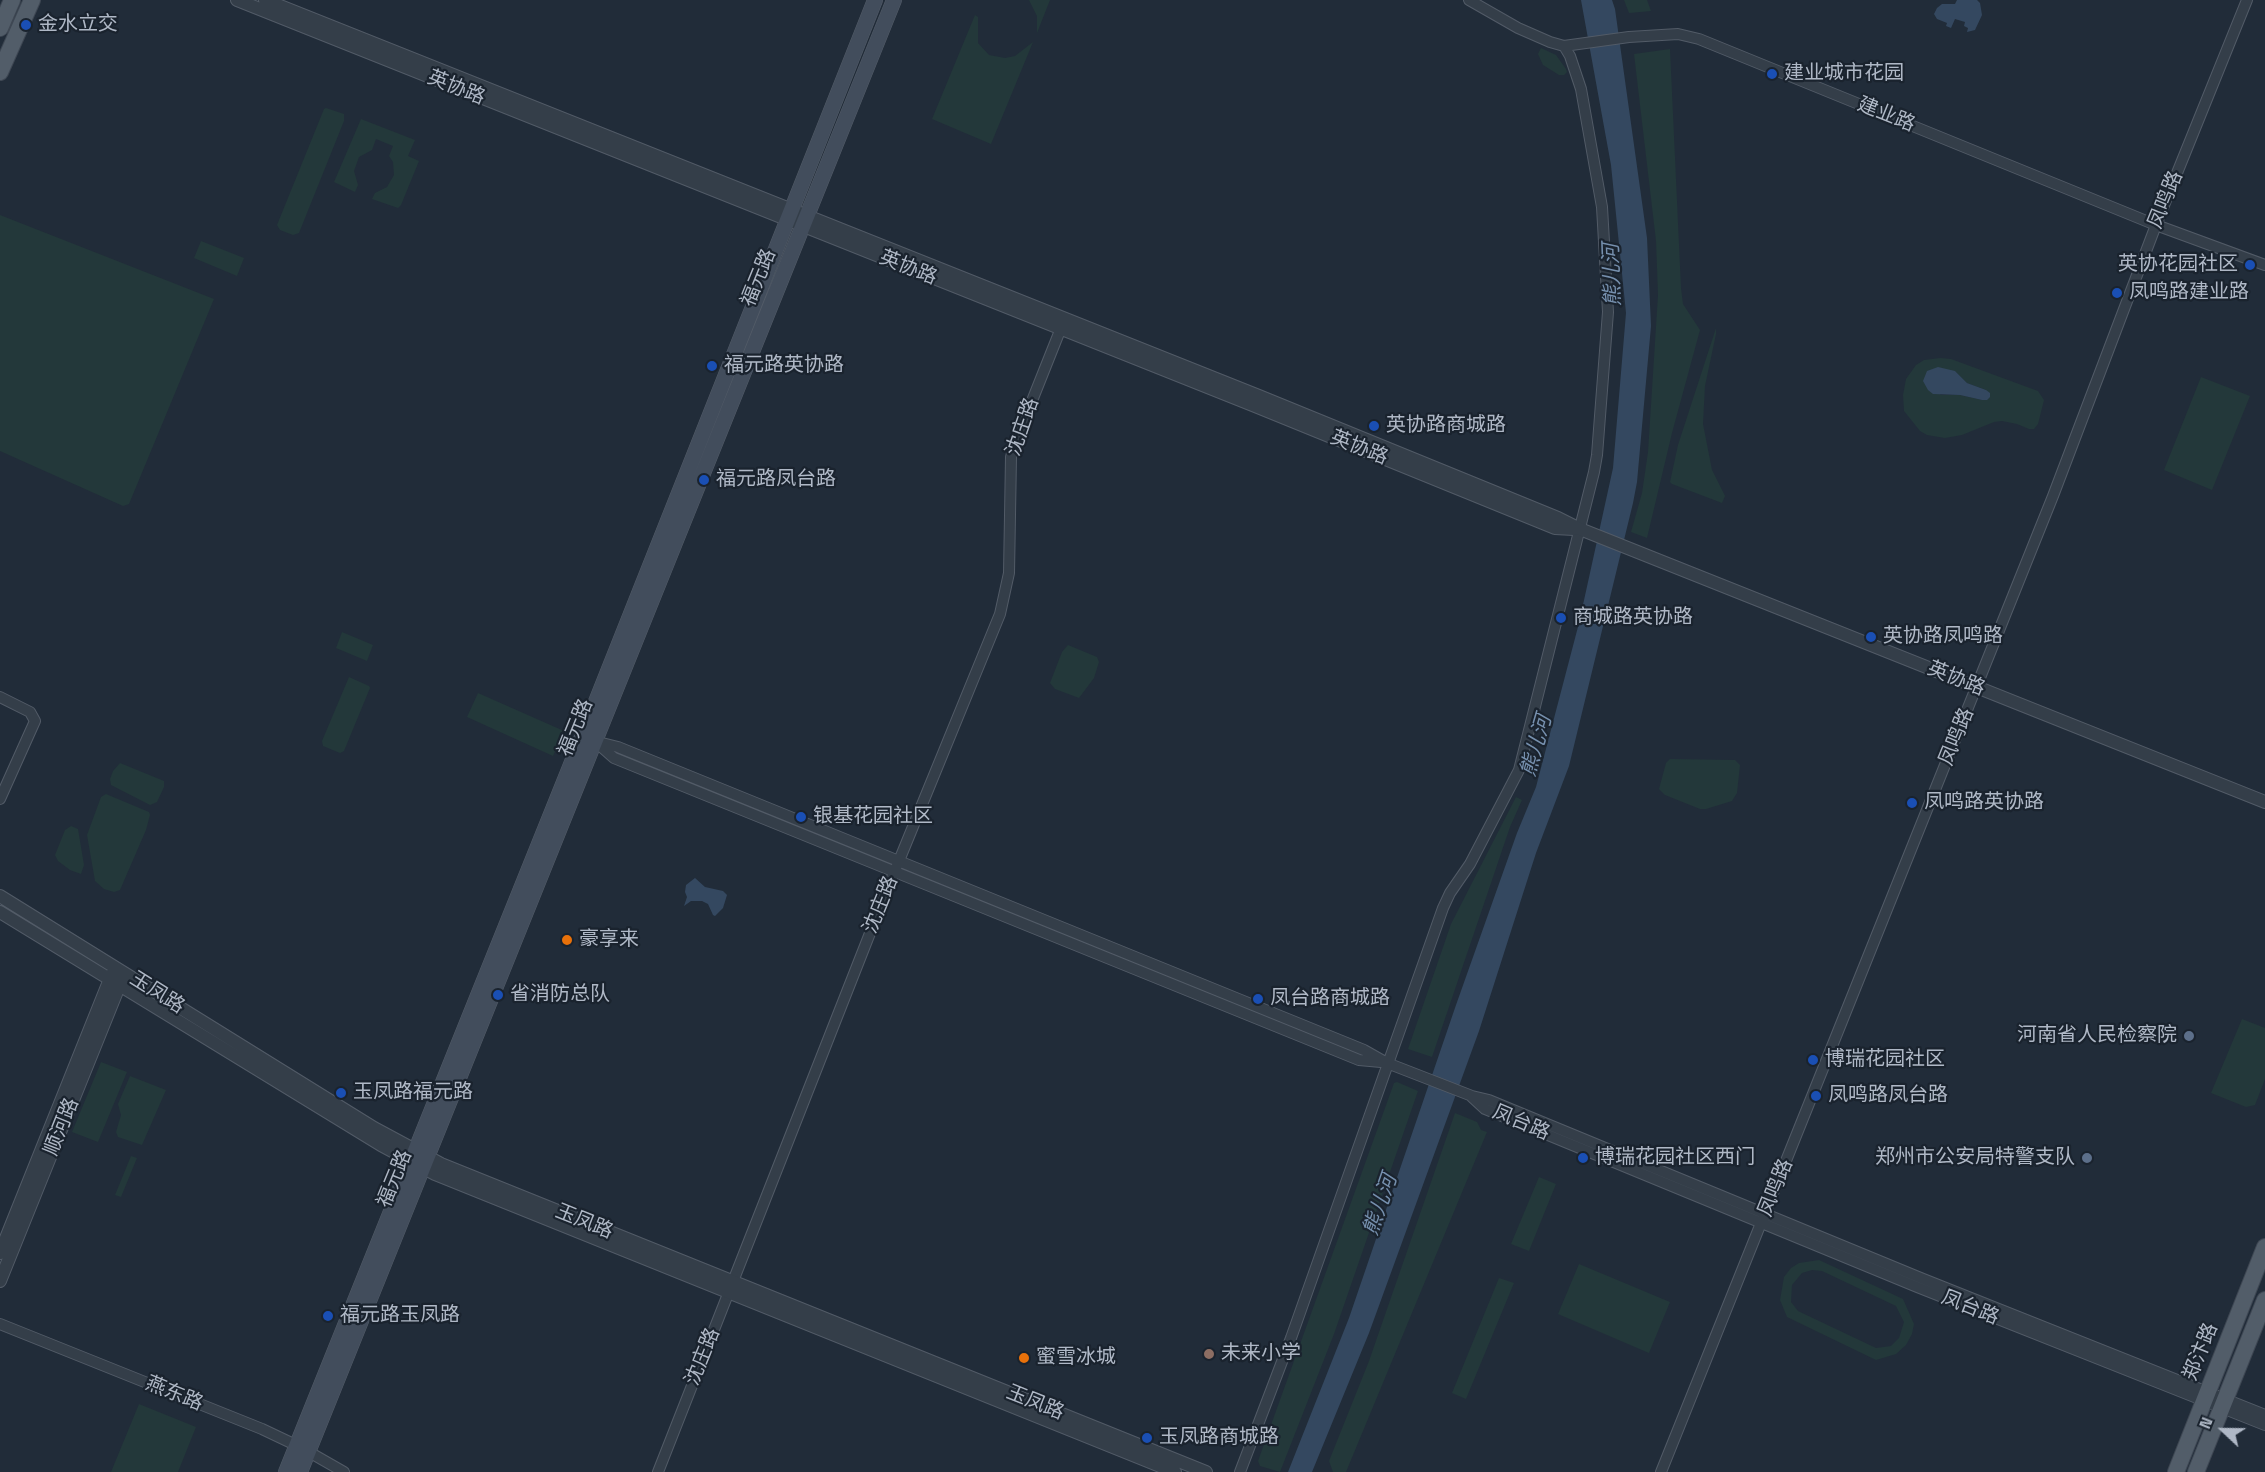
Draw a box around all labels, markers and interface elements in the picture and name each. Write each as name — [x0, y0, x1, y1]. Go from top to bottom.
place label: 金水立交 — [38, 13, 118, 37]
marker: 金水立交 — [19, 18, 33, 32]
place label: 建业城市花园 — [1784, 62, 1904, 86]
street label: 英协路 — [424, 66, 488, 110]
marker: 建业城市花园 — [1765, 67, 1779, 81]
street label: 建业路 — [1854, 93, 1918, 137]
street label: 凤鸣路 — [2144, 168, 2188, 232]
water label: 熊儿河 — [1599, 243, 1627, 307]
street label: 福元路 — [737, 246, 781, 310]
street label: 英协路 — [876, 246, 940, 290]
place label: 英协花园社区 — [2118, 253, 2238, 277]
marker: 英协花园社区 — [2243, 258, 2257, 272]
place label: 凤鸣路建业路 — [2129, 281, 2249, 305]
marker: 凤鸣路建业路 — [2110, 286, 2124, 300]
place label: 福元路英协路 — [724, 354, 844, 378]
marker: 福元路英协路 — [705, 359, 719, 373]
street label: 沈庄路 — [1002, 395, 1044, 459]
place label: 英协路商城路 — [1386, 414, 1506, 438]
marker: 英协路商城路 — [1367, 419, 1381, 433]
street label: 英协路 — [1327, 426, 1391, 470]
place label: 福元路凤台路 — [716, 468, 836, 492]
marker: 福元路凤台路 — [697, 473, 711, 487]
place label: 商城路英协路 — [1573, 606, 1693, 630]
marker: 商城路英协路 — [1554, 611, 1568, 625]
place label: 英协路凤鸣路 — [1883, 625, 2003, 649]
marker: 英协路凤鸣路 — [1864, 630, 1878, 644]
street label: 英协路 — [1924, 657, 1988, 701]
street label: 福元路 — [554, 696, 598, 760]
street label: 凤鸣路 — [1935, 705, 1979, 769]
water label: 熊儿河 — [1516, 712, 1558, 780]
place label: 凤鸣路英协路 — [1924, 791, 2044, 815]
marker: 凤鸣路英协路 — [1905, 796, 1919, 810]
place label: 银基花园社区 — [813, 805, 933, 829]
marker: 银基花园社区 — [794, 810, 808, 824]
street label: 沈庄路 — [859, 873, 903, 937]
place label: 豪享来 — [579, 928, 639, 952]
marker: 豪享来 — [560, 933, 574, 947]
street label: 玉凤路 — [125, 967, 189, 1019]
place label: 省消防总队 — [510, 983, 610, 1007]
place label: 凤台路商城路 — [1270, 987, 1390, 1011]
marker: 省消防总队 — [491, 988, 505, 1002]
marker: 凤台路商城路 — [1251, 992, 1265, 1006]
place label: 河南省人民检察院 — [2017, 1024, 2177, 1048]
marker: 河南省人民检察院 — [2182, 1029, 2196, 1043]
place label: 博瑞花园社区 — [1825, 1048, 1945, 1072]
marker: 博瑞花园社区 — [1806, 1053, 1820, 1067]
place label: 玉凤路福元路 — [353, 1081, 473, 1105]
place label: 凤鸣路凤台路 — [1828, 1084, 1948, 1108]
marker: 玉凤路福元路 — [334, 1086, 348, 1100]
marker: 凤鸣路凤台路 — [1809, 1089, 1823, 1103]
street label: 顺河路 — [40, 1095, 84, 1159]
street label: 凤台路 — [1489, 1100, 1553, 1146]
place label: 博瑞花园社区西门 — [1595, 1146, 1755, 1170]
place label: 郑州市公安局特警支队 — [1875, 1146, 2075, 1170]
street label: 福元路 — [373, 1147, 417, 1211]
marker: 博瑞花园社区西门 — [1576, 1151, 1590, 1165]
marker: 郑州市公安局特警支队 — [2080, 1151, 2094, 1165]
street label: 凤鸣路 — [1754, 1156, 1798, 1220]
water label: 熊儿河 — [1359, 1171, 1403, 1239]
street label: 玉凤路 — [552, 1200, 616, 1244]
street label: 凤台路 — [1938, 1286, 2002, 1330]
place label: 福元路玉凤路 — [340, 1304, 460, 1328]
marker: 福元路玉凤路 — [321, 1309, 335, 1323]
street label: 郑汴路 — [2179, 1320, 2223, 1384]
street label: 沈庄路 — [681, 1325, 725, 1389]
place label: 未来小学 — [1221, 1342, 1301, 1366]
place label: 蜜雪冰城 — [1036, 1346, 1116, 1370]
marker: 未来小学 — [1202, 1347, 1216, 1361]
marker: 蜜雪冰城 — [1017, 1351, 1031, 1365]
street label: 燕东路 — [142, 1372, 206, 1416]
street label: 玉凤路 — [1003, 1381, 1067, 1425]
north arrow — [2193, 1400, 2253, 1460]
text: N — [2194, 1414, 2218, 1432]
place label: 玉凤路商城路 — [1159, 1426, 1279, 1450]
marker: 玉凤路商城路 — [1140, 1431, 1154, 1445]

